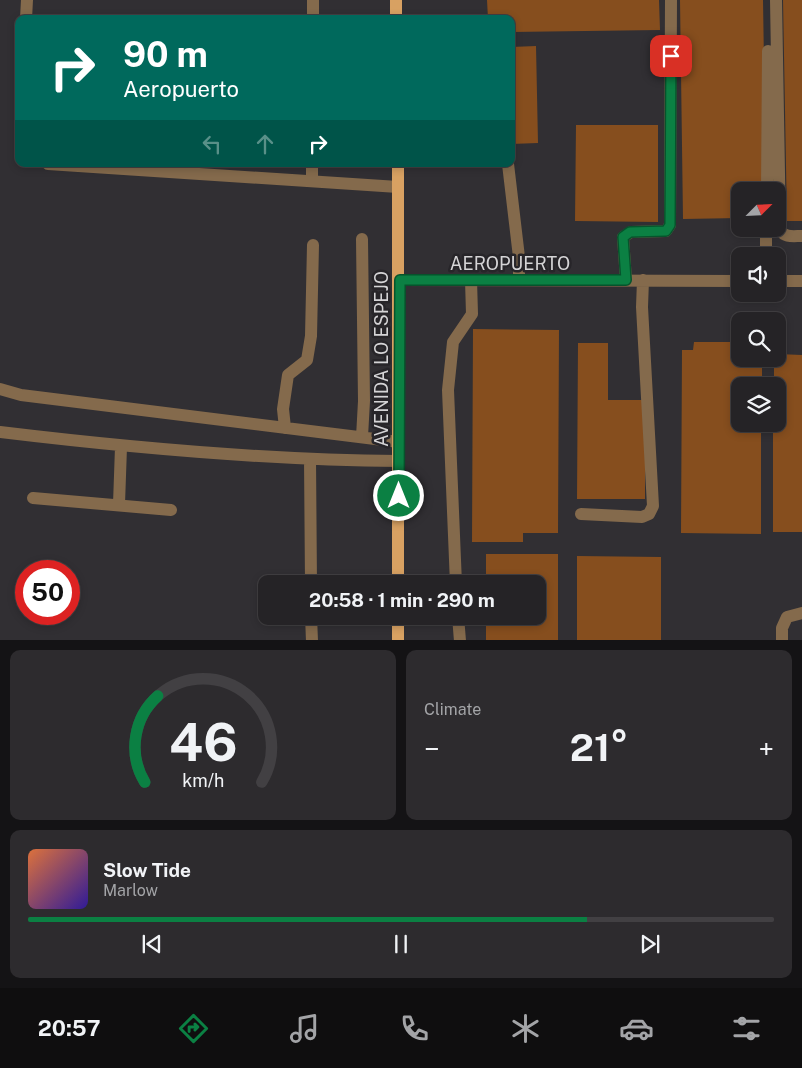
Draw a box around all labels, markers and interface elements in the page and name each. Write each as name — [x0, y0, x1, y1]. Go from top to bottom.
text: 90 m — [123, 34, 208, 75]
icon: right — [40, 35, 105, 100]
pin — [650, 35, 692, 77]
icon: arrive — [657, 42, 685, 70]
text: Aeropuerto — [123, 76, 239, 102]
icon: left — [198, 130, 226, 158]
icon: ahead — [251, 130, 279, 158]
icon: right — [304, 130, 332, 158]
north arrow — [731, 182, 786, 238]
map controls — [731, 182, 786, 432]
button: sound — [731, 247, 786, 302]
street label: AEROPUERTO — [450, 253, 570, 274]
street label: AVENIDA LO ESPEJO — [371, 271, 392, 447]
button: search — [731, 312, 786, 367]
button: layers — [731, 377, 786, 432]
position arrow — [372, 469, 424, 521]
speed limit sign: 50 — [15, 560, 80, 625]
text: 20:58 · 1 min · 290 m — [309, 589, 495, 611]
text: Climate — [424, 700, 481, 719]
text: 46 — [169, 712, 237, 773]
text: 21° — [570, 725, 628, 770]
text: − — [424, 732, 440, 765]
text: + — [758, 732, 774, 765]
text: km/h — [182, 770, 224, 791]
text: Slow Tide — [103, 859, 191, 881]
text: Marlow — [103, 881, 158, 900]
icon: previous — [138, 930, 166, 958]
icon: pause — [387, 930, 415, 958]
icon: next — [636, 930, 664, 958]
icon: directions — [176, 1011, 211, 1046]
icon: music — [287, 1011, 322, 1046]
icon: phone — [397, 1011, 432, 1046]
icon: climate — [508, 1011, 543, 1046]
icon: car — [619, 1011, 654, 1046]
icon: filters — [729, 1011, 764, 1046]
text: 20:57 — [38, 1015, 101, 1041]

